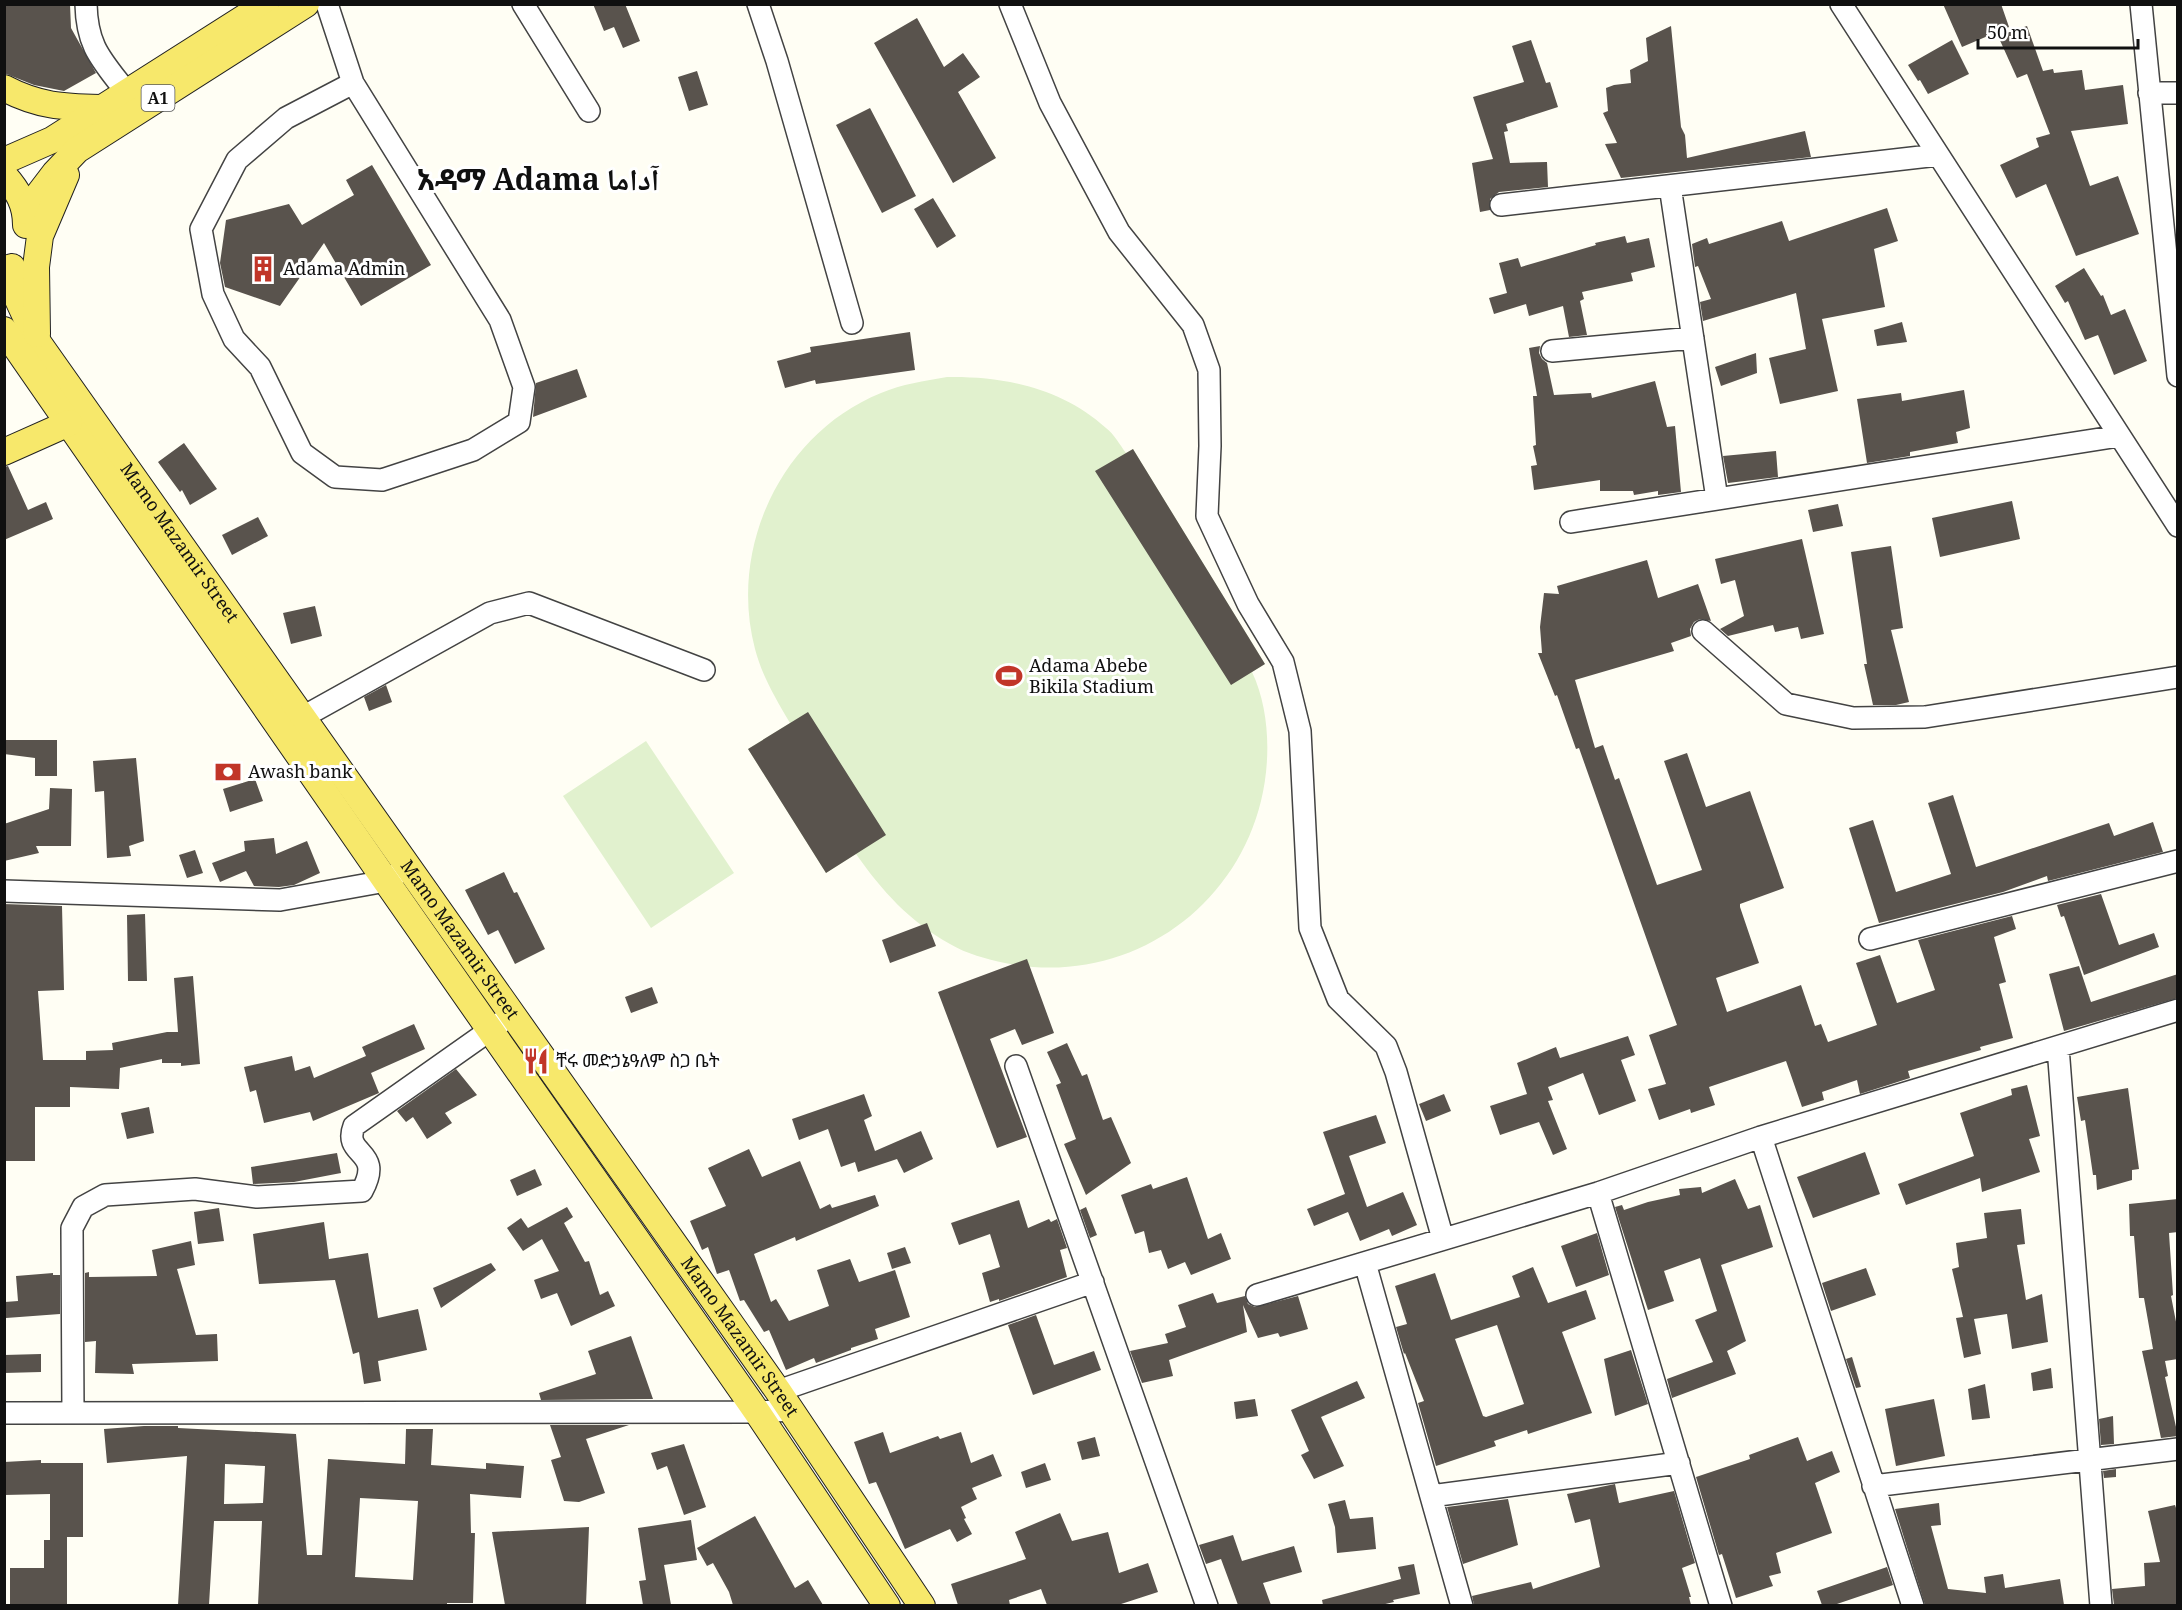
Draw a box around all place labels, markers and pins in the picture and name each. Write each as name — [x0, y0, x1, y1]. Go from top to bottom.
building icon: Adama Admin — [248, 254, 278, 284]
place label: Adama Admin — [283, 256, 406, 286]
place label: Adama Abebe Bikila Stadium — [1029, 653, 1154, 704]
sports icon: Adama Abebe Bikila Stadium — [994, 661, 1024, 691]
bank icon: Awash bank — [213, 757, 243, 787]
place label: Awash bank — [248, 759, 353, 789]
restaurant icon: ቸሩ መድኃኔዓለም ስጋ ቤት — [521, 1046, 551, 1076]
place label: ቸሩ መድኃኔዓለም ስጋ ቤት — [556, 1048, 720, 1078]

